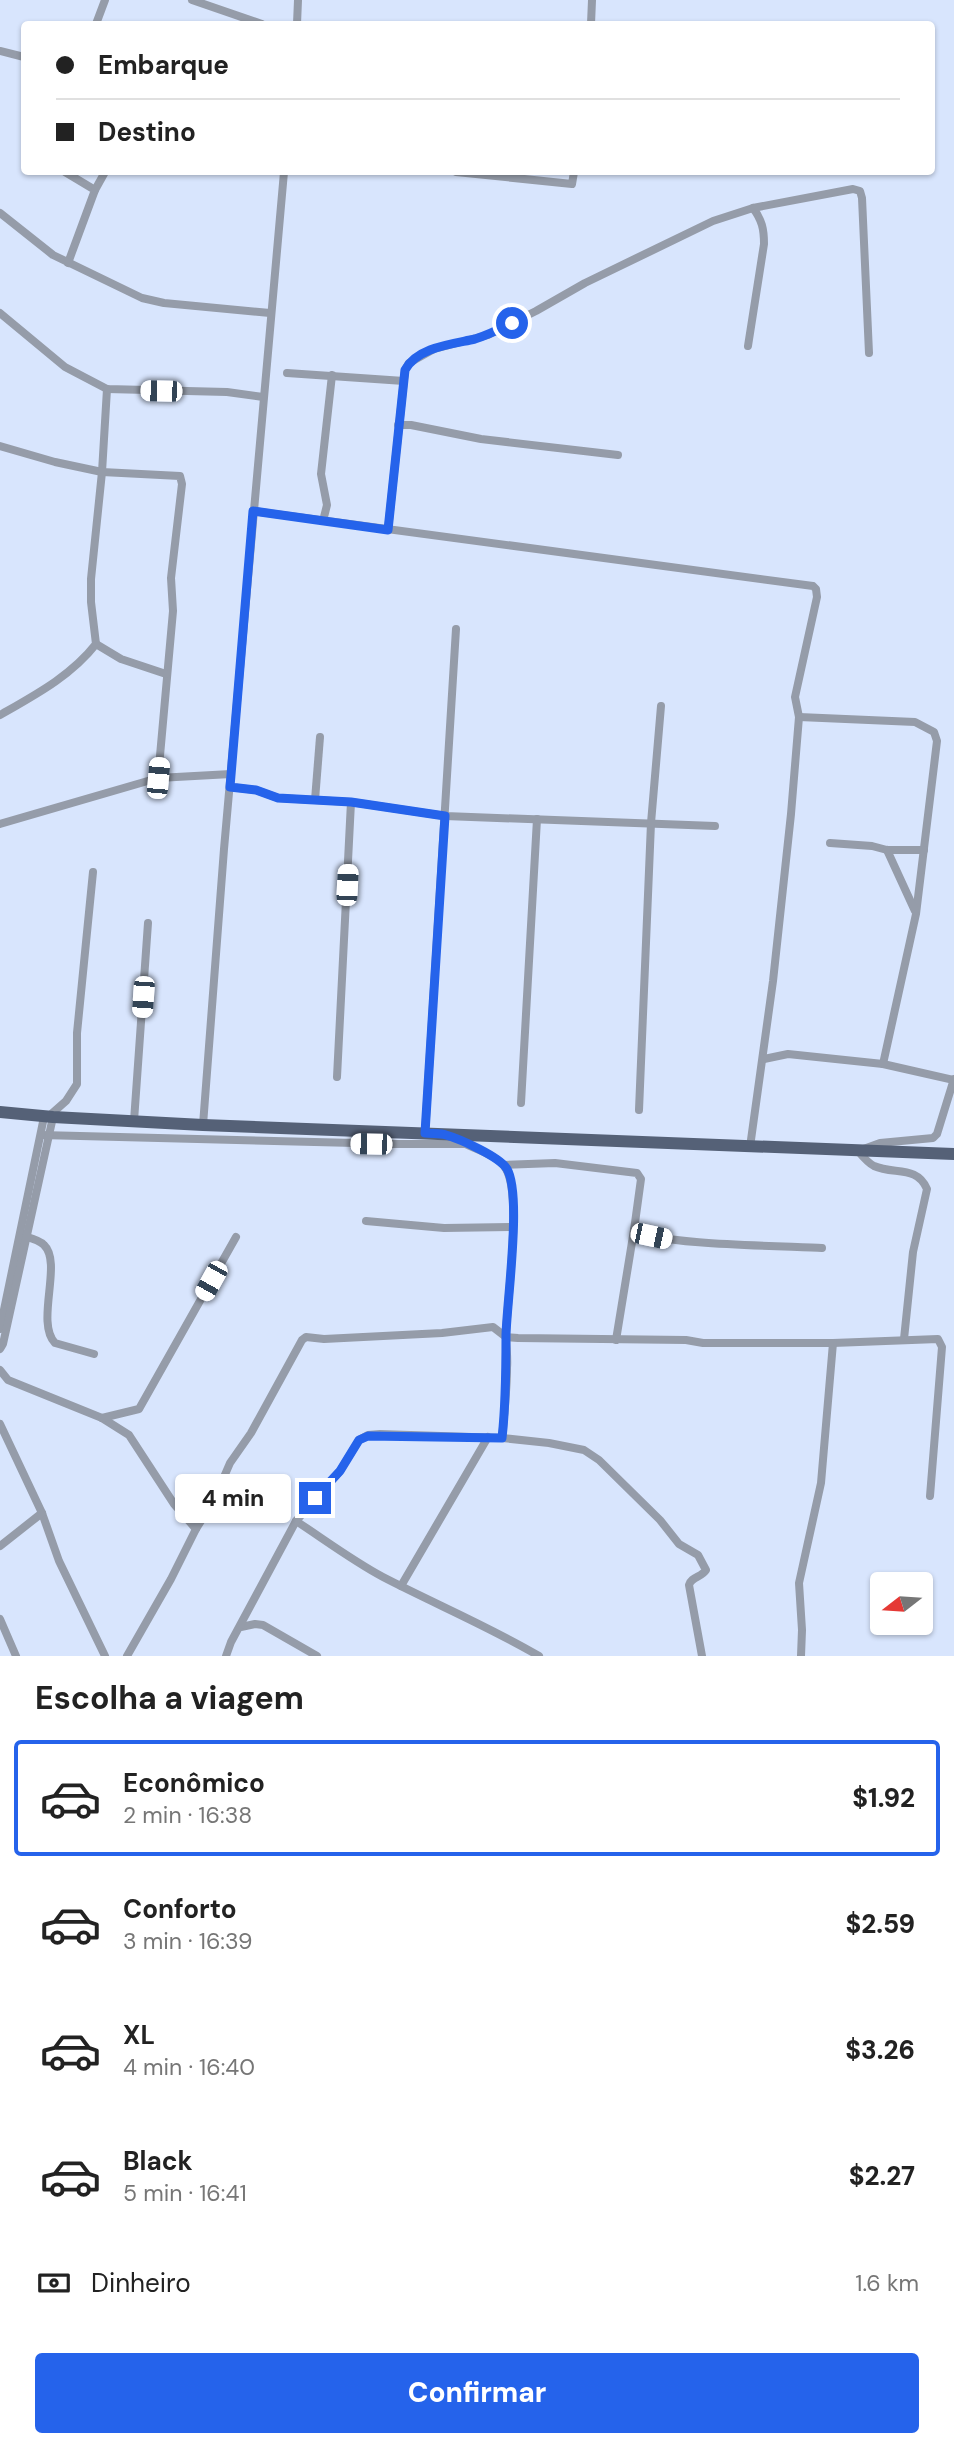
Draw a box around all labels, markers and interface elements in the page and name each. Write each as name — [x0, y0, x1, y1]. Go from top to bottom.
text: Embarque — [98, 48, 229, 82]
text: Destino — [98, 115, 196, 149]
route start — [496, 307, 528, 339]
car — [140, 380, 183, 402]
car — [146, 756, 171, 800]
car — [336, 863, 359, 907]
car — [132, 975, 155, 1019]
car — [350, 1133, 393, 1155]
car — [629, 1221, 674, 1251]
car — [192, 1258, 231, 1304]
callout: 4 min — [175, 1474, 290, 1522]
route end — [299, 1482, 331, 1514]
text: 4 min — [202, 1483, 264, 1513]
north arrow — [870, 1572, 933, 1634]
map controls — [870, 1572, 933, 1635]
text: Escolha a viagem — [35, 1677, 304, 1719]
text: Econômico — [123, 1766, 265, 1800]
icon: car — [39, 1767, 102, 1830]
text: $1.92 — [852, 1781, 915, 1815]
text: 2 min · 16:38 — [123, 1800, 252, 1830]
text: Conforto — [123, 1892, 237, 1926]
icon: car — [39, 1893, 102, 1956]
text: $2.59 — [845, 1907, 915, 1941]
text: 3 min · 16:39 — [123, 1926, 252, 1956]
text: XL — [123, 2018, 155, 2052]
icon: car — [39, 2019, 102, 2082]
text: $3.26 — [845, 2033, 915, 2067]
text: 4 min · 16:40 — [123, 2052, 255, 2082]
text: Black — [123, 2144, 193, 2178]
icon: car — [39, 2145, 102, 2208]
text: $2.27 — [849, 2159, 915, 2193]
text: 5 min · 16:41 — [123, 2178, 247, 2208]
icon: cash — [35, 2264, 73, 2302]
text: Dinheiro — [91, 2266, 191, 2300]
text: 1.6 km — [855, 2268, 919, 2298]
button: Confirmar — [35, 2353, 919, 2433]

